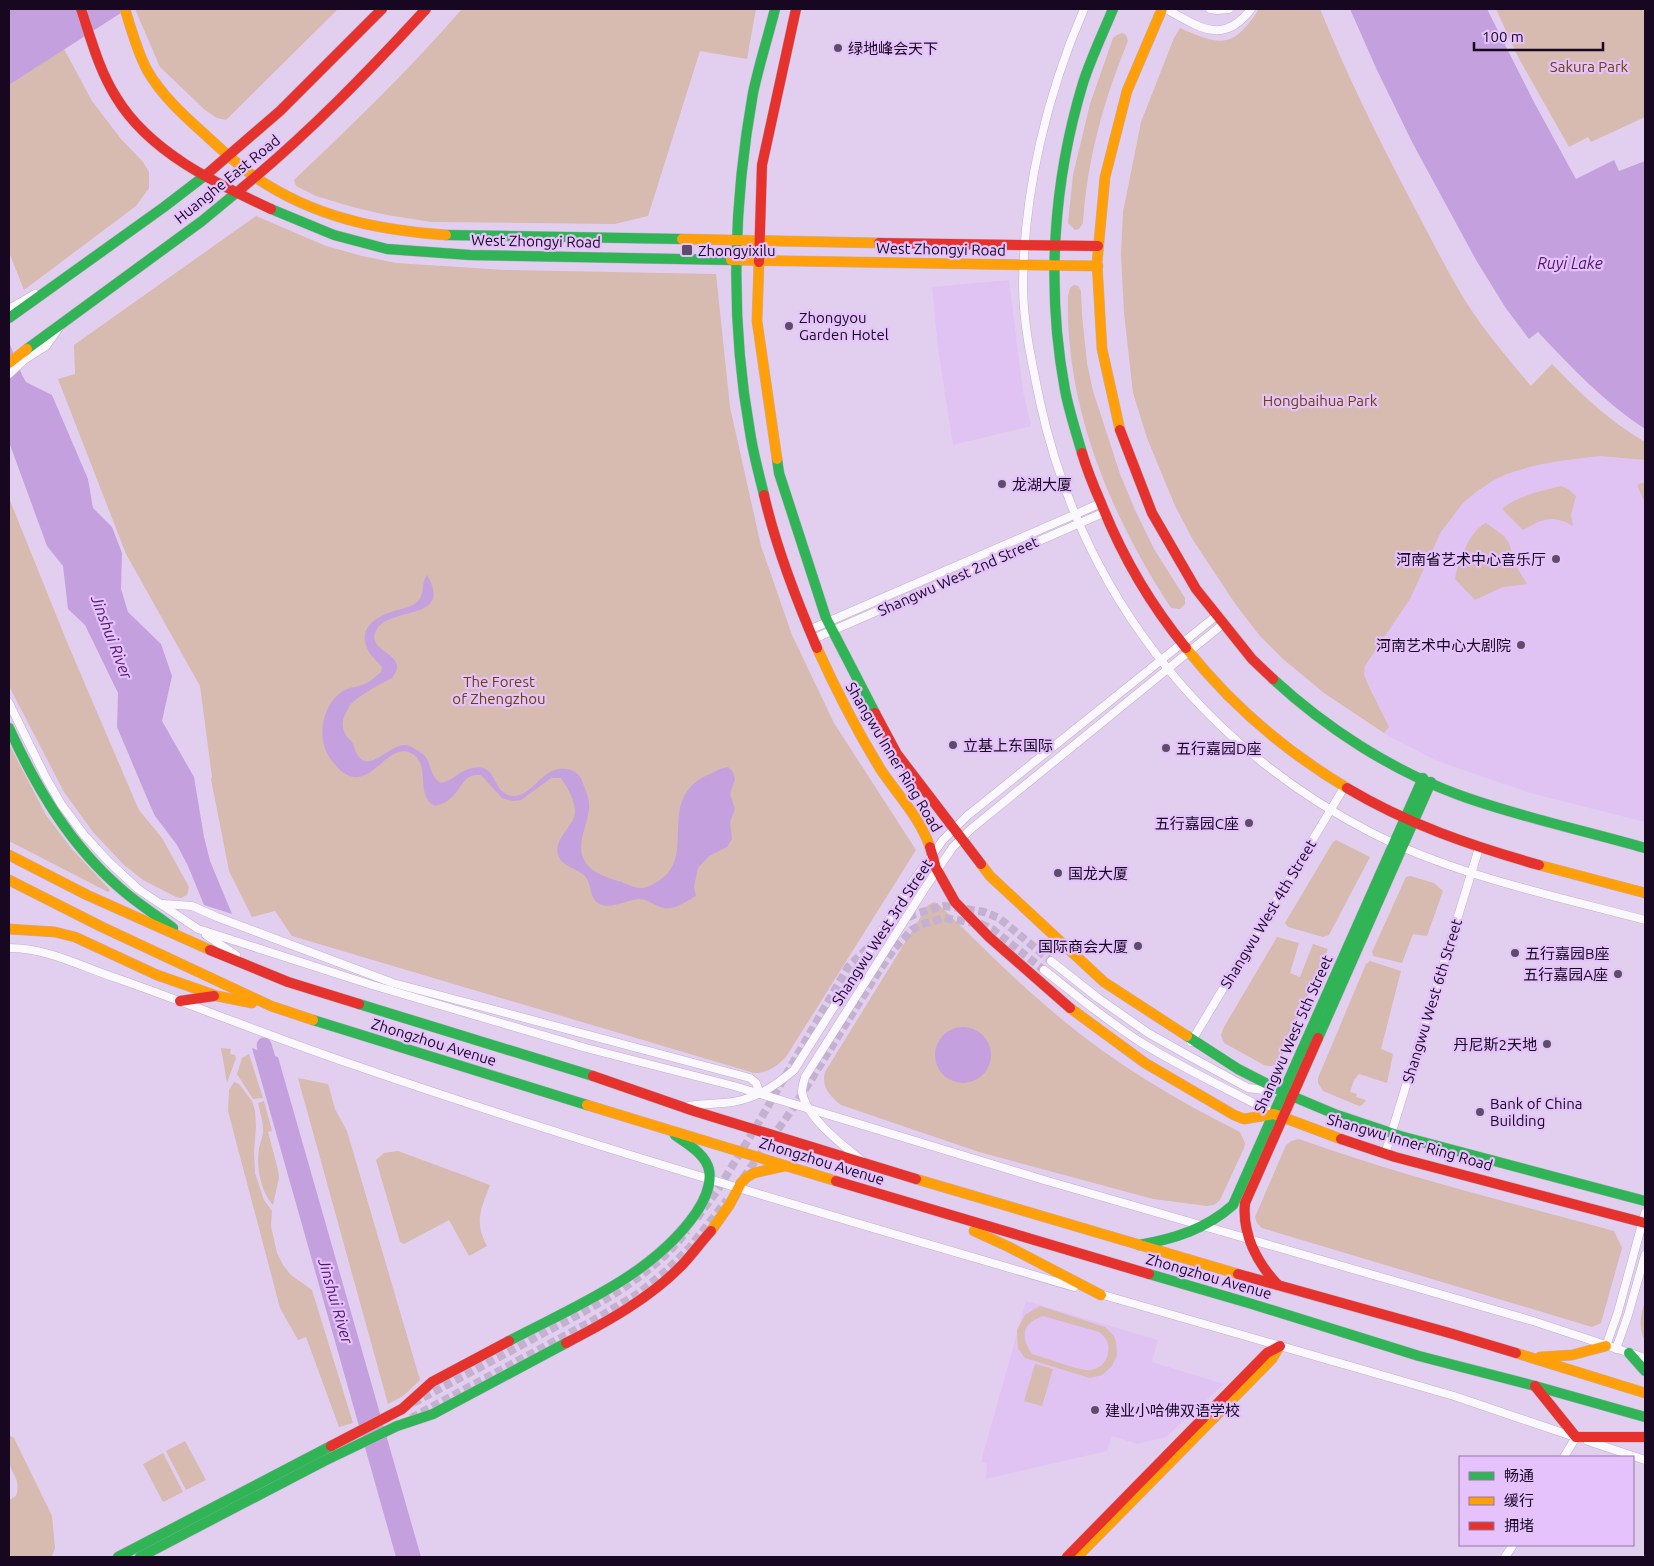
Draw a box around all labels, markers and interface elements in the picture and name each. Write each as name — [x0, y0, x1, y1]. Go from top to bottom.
scale bar — [1474, 20, 1603, 52]
text: 100 m — [1482, 28, 1524, 45]
place label: 绿地峰会天下 — [848, 40, 938, 57]
marker: 绿地峰会天下 — [832, 42, 844, 54]
park label: Sakura Park — [1550, 58, 1629, 75]
street label: Huanghe East Road — [171, 131, 283, 227]
street label: West Zhongyi Road — [471, 231, 601, 251]
street label: West Zhongyi Road — [876, 239, 1006, 259]
place label: Zhongyixilu — [698, 242, 776, 259]
marker: Zhongyixilu — [680, 243, 694, 257]
water label: Ruyi Lake — [1537, 254, 1603, 272]
place label: Zhongyou Garden Hotel — [799, 309, 889, 343]
marker: Zhongyou Garden Hotel — [783, 320, 795, 332]
park label: Hongbaihua Park — [1263, 392, 1378, 409]
place label: 龙湖大厦 — [1012, 476, 1072, 493]
marker: 龙湖大厦 — [996, 478, 1008, 490]
street label: Shangwu West 2nd Street — [875, 533, 1041, 619]
place label: 河南省艺术中心音乐厅 — [1396, 551, 1546, 568]
marker: 河南省艺术中心音乐厅 — [1550, 553, 1562, 565]
water label: Jinshui River — [87, 592, 136, 682]
place label: 河南艺术中心大剧院 — [1376, 637, 1511, 654]
marker: 河南艺术中心大剧院 — [1515, 639, 1527, 651]
park label: The Forest of Zhengzhou — [452, 673, 546, 707]
street label: Shangwu Inner Ring Road — [843, 679, 945, 835]
place label: 立基上东国际 — [963, 737, 1053, 754]
marker: 立基上东国际 — [947, 739, 959, 751]
place label: 五行嘉园D座 — [1176, 740, 1262, 757]
marker: 五行嘉园D座 — [1160, 742, 1172, 754]
place label: 五行嘉园C座 — [1155, 815, 1239, 832]
marker: 五行嘉园C座 — [1243, 817, 1255, 829]
street label: Shangwu West 4th Street — [1217, 836, 1319, 992]
street label: Shangwu West 3rd Street — [828, 856, 936, 1008]
place label: 国龙大厦 — [1068, 865, 1128, 882]
marker: 国龙大厦 — [1052, 867, 1064, 879]
street label: Shangwu West 6th Street — [1399, 917, 1465, 1085]
place label: 国际商会大厦 — [1038, 938, 1128, 955]
marker: 国际商会大厦 — [1132, 940, 1144, 952]
place label: 五行嘉园B座 — [1525, 945, 1610, 962]
marker: 五行嘉园B座 — [1509, 947, 1521, 959]
street label: Shangwu West 5th Street — [1250, 952, 1336, 1116]
place label: 五行嘉园A座 — [1523, 966, 1608, 983]
marker: 五行嘉园A座 — [1612, 968, 1624, 980]
street label: Zhongzhou Avenue — [369, 1015, 499, 1069]
place label: 丹尼斯2天地 — [1454, 1036, 1537, 1053]
marker: 丹尼斯2天地 — [1541, 1038, 1553, 1050]
place label: Bank of China Building — [1490, 1095, 1582, 1129]
marker: Bank of China Building — [1474, 1106, 1486, 1118]
street label: Shangwu Inner Ring Road — [1325, 1110, 1495, 1174]
street label: Zhongzhou Avenue — [757, 1134, 887, 1188]
street label: Zhongzhou Avenue — [1144, 1250, 1274, 1302]
water label: Jinshui River — [315, 1255, 357, 1347]
place label: 建业小哈佛双语学校 — [1105, 1402, 1240, 1419]
marker: 建业小哈佛双语学校 — [1089, 1404, 1101, 1416]
legend — [1459, 1456, 1634, 1546]
text: 畅通 — [1504, 1467, 1534, 1484]
text: 缓行 — [1504, 1492, 1534, 1509]
text: 拥堵 — [1504, 1517, 1534, 1534]

